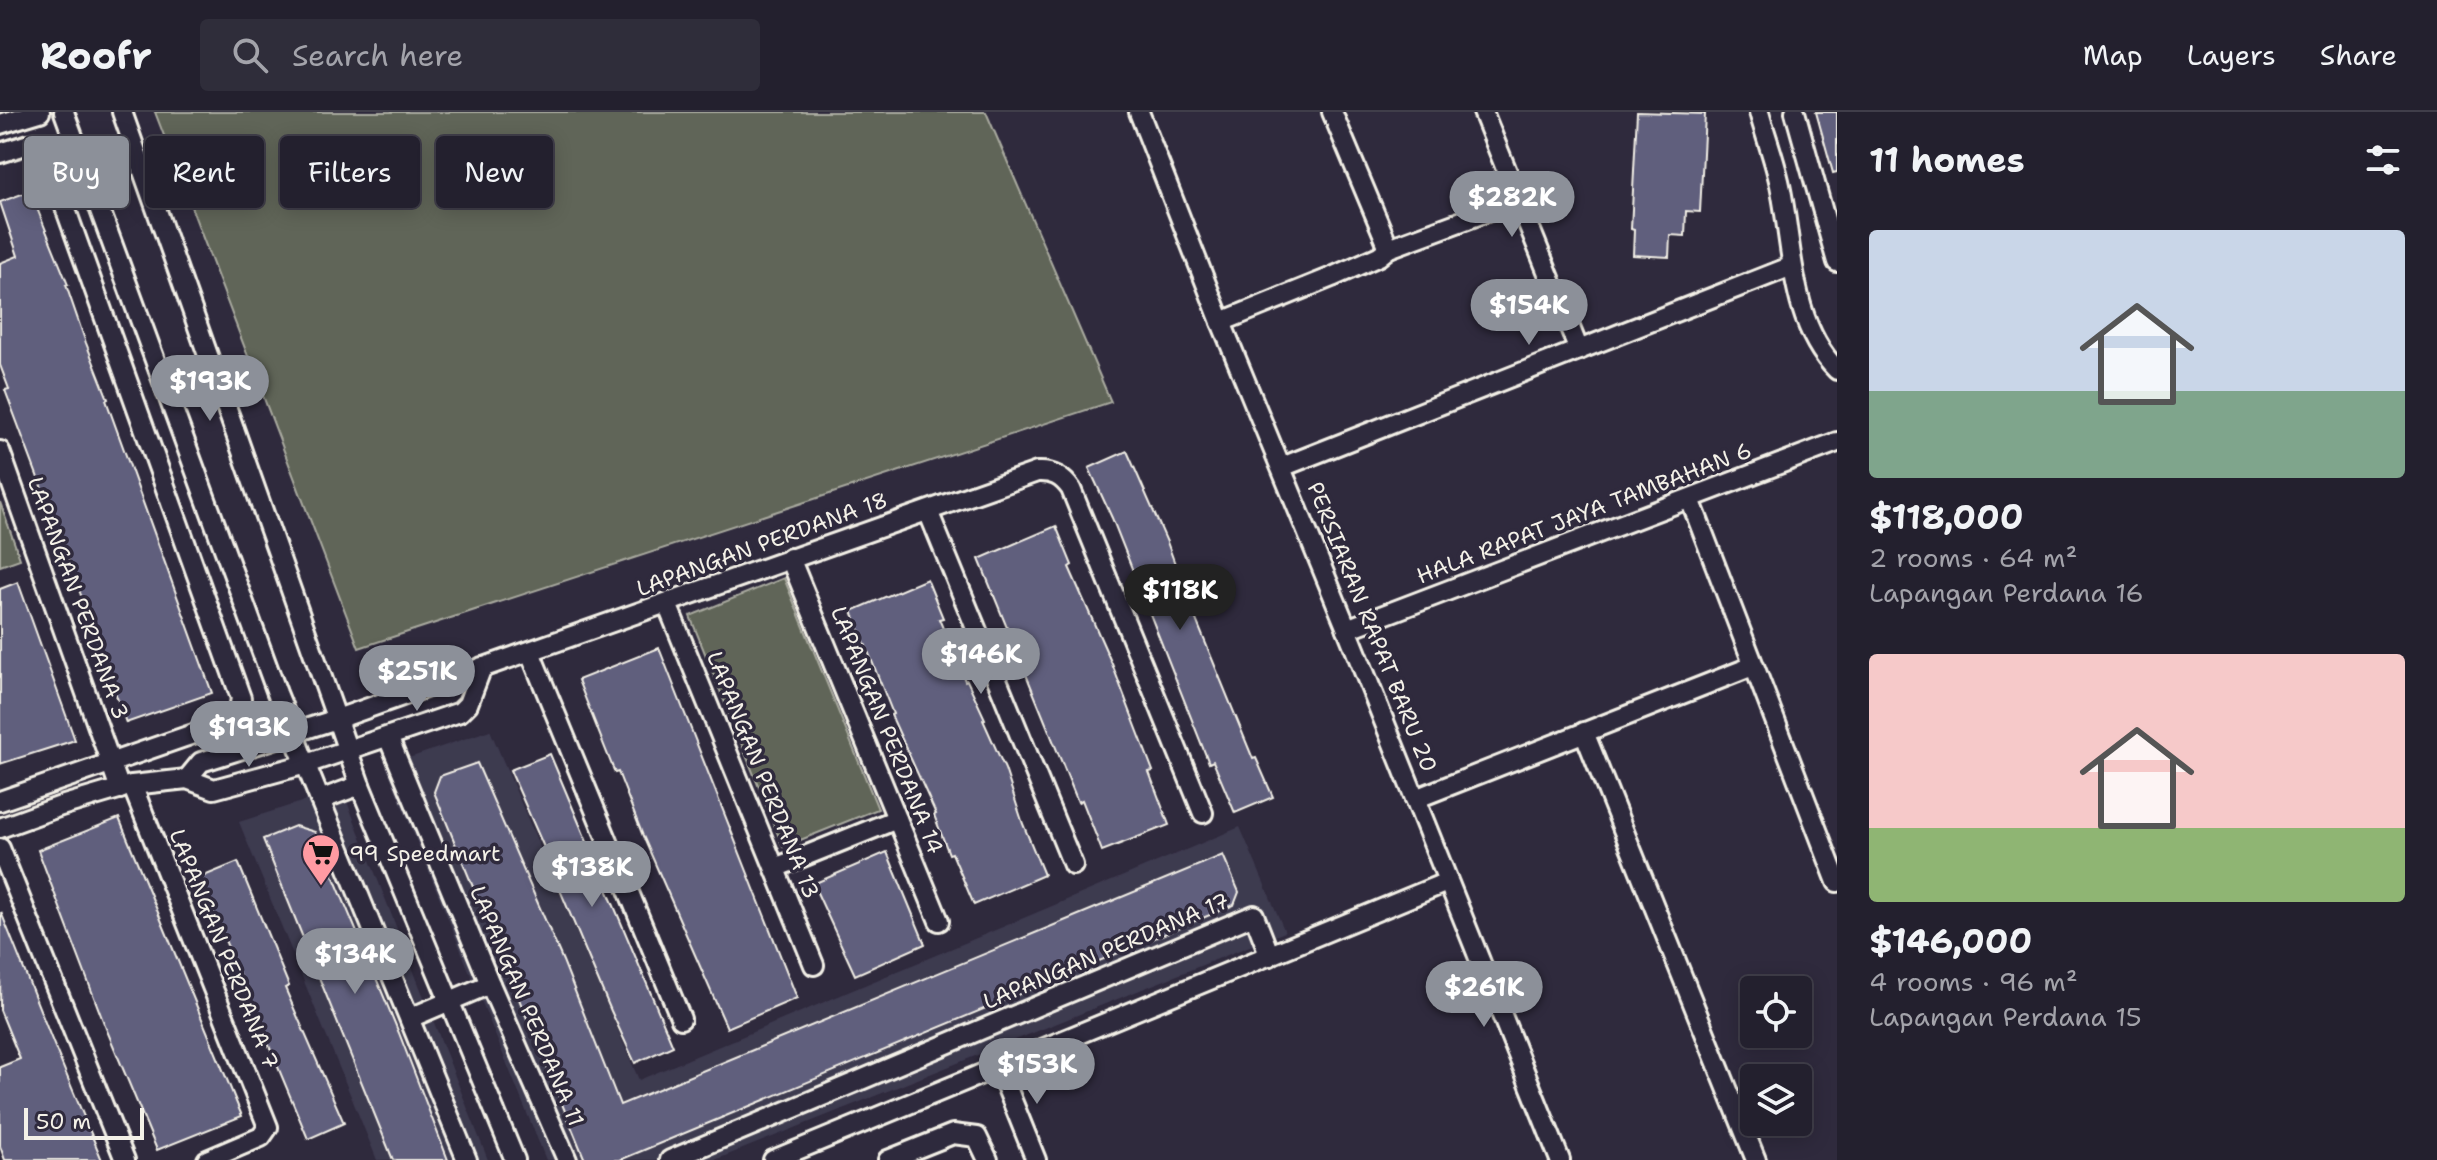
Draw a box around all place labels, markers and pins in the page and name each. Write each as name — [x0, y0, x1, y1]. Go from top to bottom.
pin: $282K — [1456, 171, 1568, 239]
pin: $154K — [1473, 279, 1585, 347]
pin: $193K — [154, 355, 266, 423]
pin: $118K — [1124, 564, 1236, 632]
pin: $146K — [925, 628, 1037, 696]
pin: $251K — [361, 645, 473, 713]
pin: $193K — [193, 701, 305, 769]
supermarket icon: 99 Speedmart — [300, 832, 342, 887]
place label: 99 Speedmart — [349, 839, 501, 868]
pin: $138K — [536, 841, 648, 909]
pin: $134K — [299, 928, 411, 996]
pin: $261K — [1428, 961, 1540, 1029]
pin: $153K — [981, 1038, 1093, 1106]

